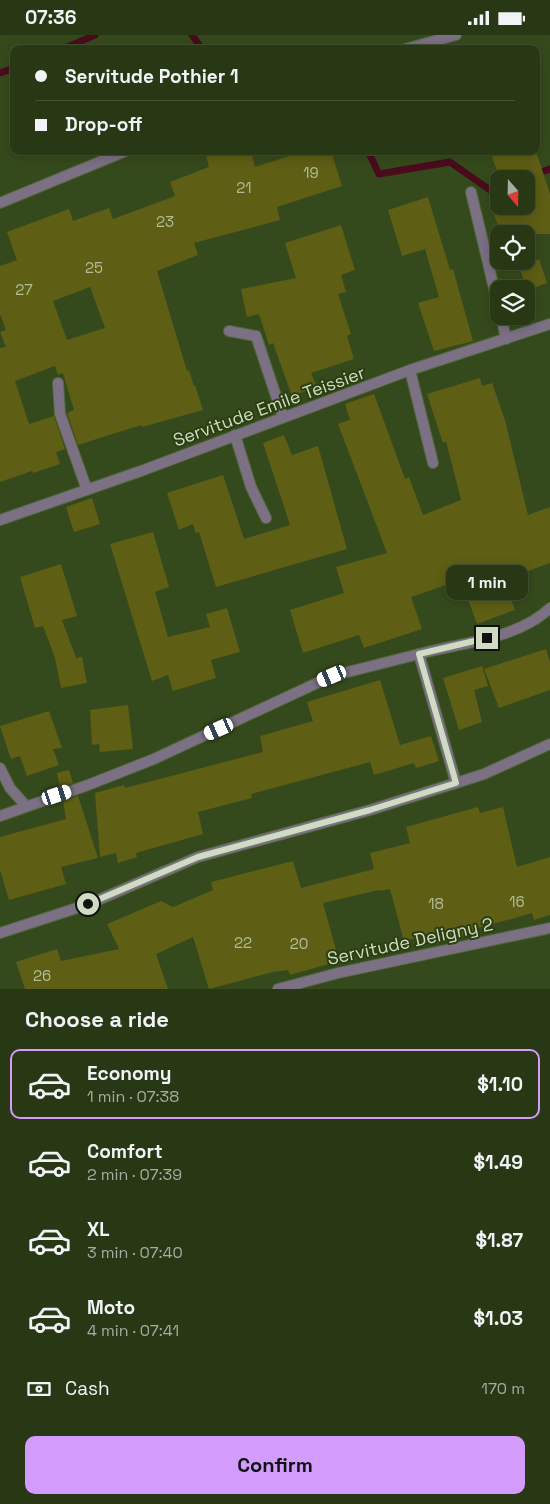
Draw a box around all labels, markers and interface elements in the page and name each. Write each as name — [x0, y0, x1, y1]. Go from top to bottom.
text: 07:36 — [25, 5, 76, 30]
text: Servitude Pothier 1 — [65, 64, 239, 89]
text: Drop-off — [65, 112, 143, 137]
house number: 19 — [303, 163, 319, 182]
north arrow — [490, 170, 535, 215]
map controls — [490, 170, 535, 325]
house number: 21 — [236, 178, 252, 197]
house number: 23 — [156, 212, 174, 231]
button: locate — [490, 225, 535, 270]
house number: 25 — [85, 258, 103, 277]
house number: 27 — [15, 280, 33, 299]
button: layers — [490, 280, 535, 325]
street label: Servitude Emile Teissier — [170, 360, 368, 451]
callout: 1 min — [446, 565, 528, 601]
text: 1 min — [467, 572, 507, 593]
route end — [476, 627, 498, 649]
car — [315, 663, 348, 689]
car — [202, 716, 235, 742]
car — [40, 783, 73, 807]
house number: 16 — [509, 892, 525, 911]
route start — [77, 893, 99, 915]
house number: 18 — [428, 894, 444, 913]
street label: Servitude Deligny 2 — [325, 912, 495, 970]
house number: 22 — [234, 933, 252, 952]
house number: 20 — [290, 934, 308, 953]
house number: 26 — [33, 966, 51, 985]
text: Choose a ride — [25, 1005, 169, 1033]
text: Economy — [87, 1061, 171, 1086]
icon: car — [27, 1062, 72, 1107]
text: $1.10 — [477, 1072, 523, 1097]
text: 1 min · 07:38 — [87, 1086, 179, 1107]
text: Comfort — [87, 1139, 163, 1164]
icon: car — [27, 1140, 72, 1185]
text: $1.49 — [473, 1150, 523, 1175]
text: 2 min · 07:39 — [87, 1164, 182, 1185]
text: XL — [87, 1217, 110, 1242]
icon: car — [27, 1218, 72, 1263]
text: $1.87 — [475, 1228, 523, 1253]
text: 3 min · 07:40 — [87, 1242, 183, 1263]
text: Moto — [87, 1295, 135, 1320]
icon: car — [27, 1296, 72, 1341]
text: $1.03 — [474, 1306, 523, 1331]
text: 4 min · 07:41 — [87, 1320, 179, 1341]
icon: cash — [25, 1375, 53, 1403]
text: Cash — [65, 1376, 110, 1401]
text: 170 m — [481, 1378, 525, 1399]
button: Confirm — [25, 1436, 525, 1494]

